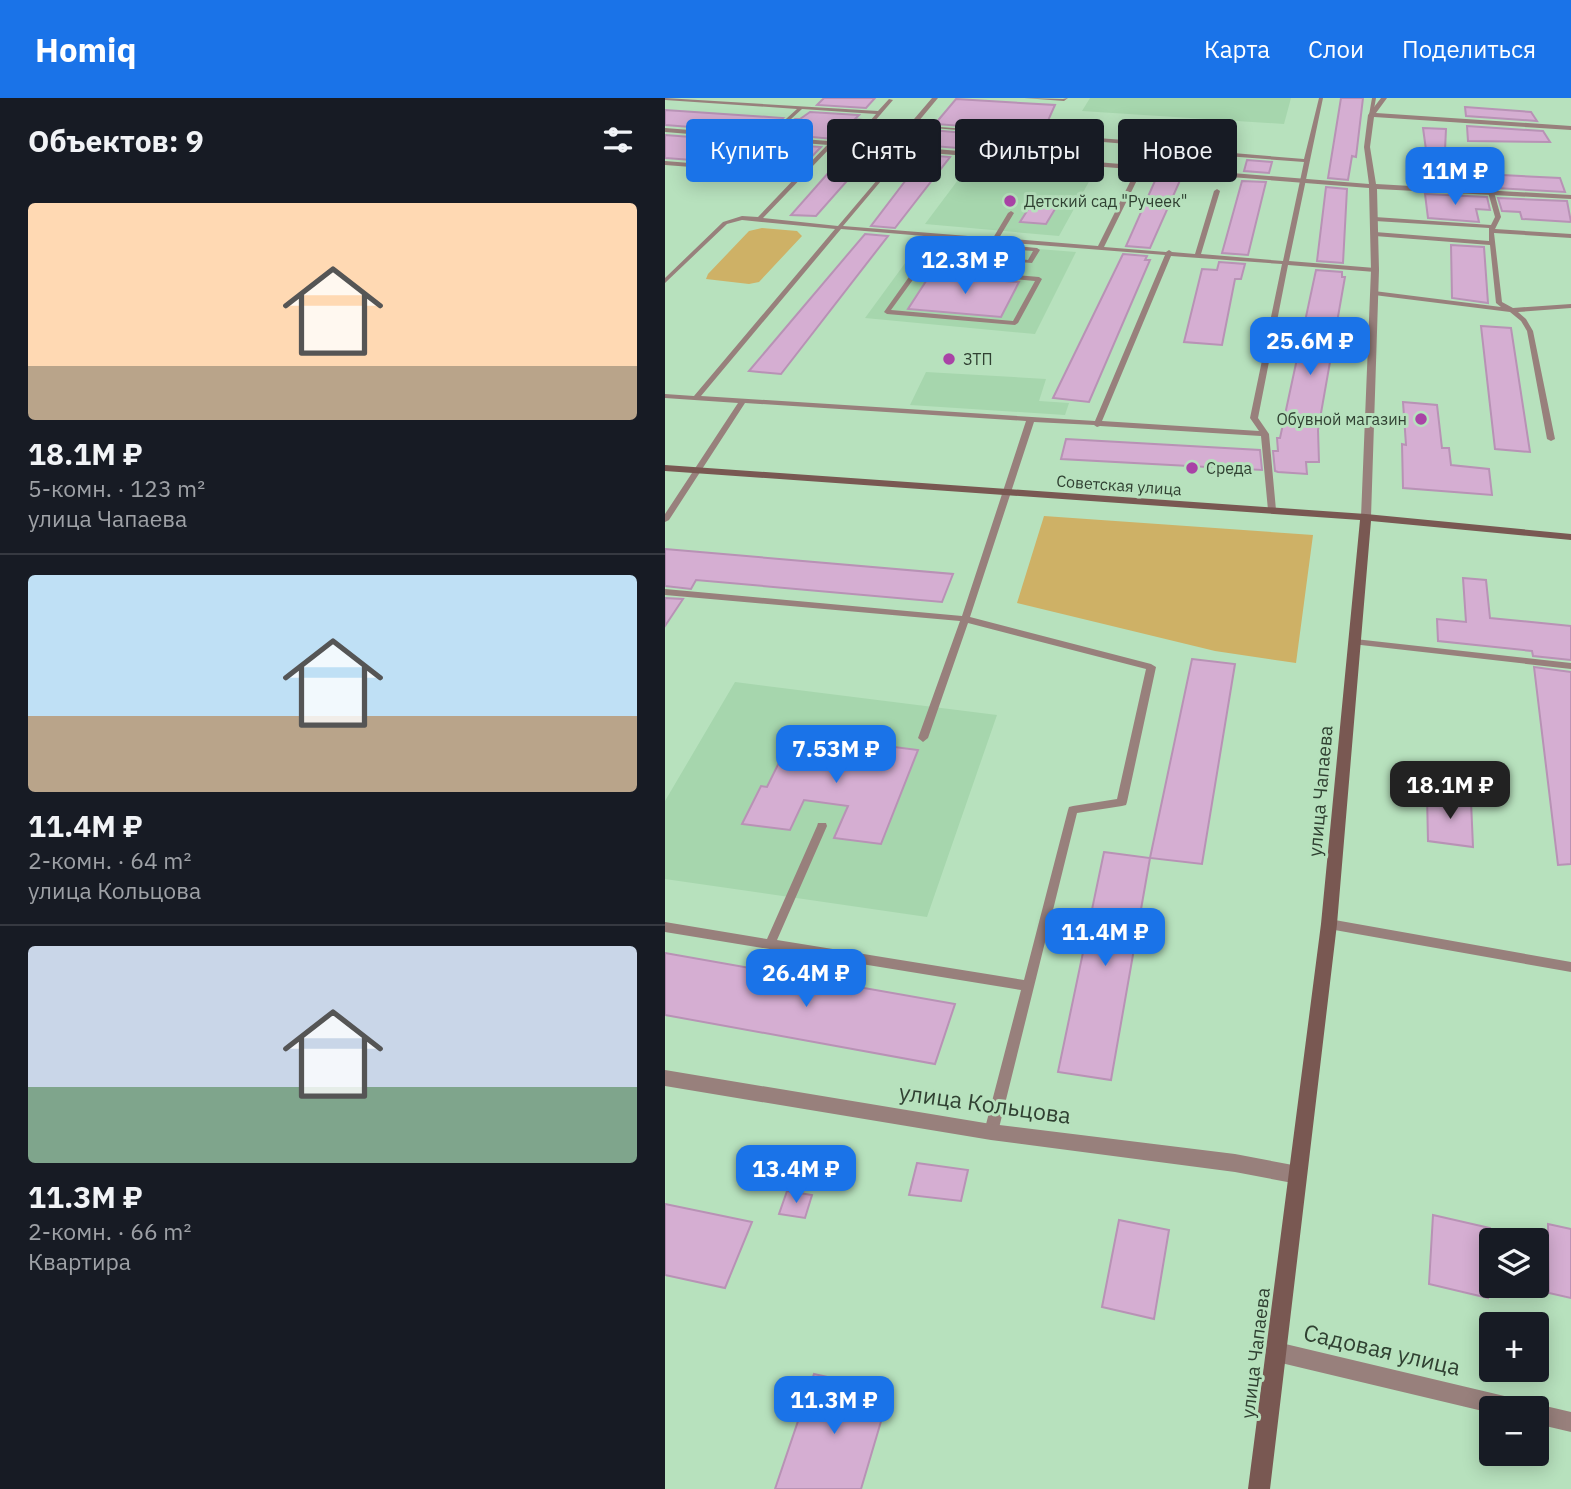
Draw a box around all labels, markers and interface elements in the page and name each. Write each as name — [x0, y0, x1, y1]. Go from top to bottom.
text: Homiq — [35, 28, 137, 71]
text: Карта — [1204, 33, 1270, 65]
text: Слои — [1308, 33, 1364, 65]
text: Поделиться — [1402, 33, 1536, 65]
chip: Купить — [686, 119, 813, 182]
chip: Снять — [827, 119, 941, 182]
chip: Фильтры — [955, 119, 1104, 182]
chip: Новое — [1118, 119, 1237, 182]
text: Объектов: 9 — [28, 121, 204, 160]
icon: filters — [599, 121, 637, 159]
pin: 11M ₽ — [1406, 148, 1504, 207]
text: 11M ₽ — [1421, 155, 1489, 185]
place label: Детский сад "Ручеек" — [1024, 191, 1188, 211]
marker: Детский сад "Ручеек" — [1002, 193, 1018, 209]
pin: 12.3M ₽ — [900, 236, 1030, 296]
text: 12.3M ₽ — [921, 244, 1009, 274]
icon: home — [270, 248, 396, 374]
pin: 25.6M ₽ — [1245, 317, 1375, 377]
text: 25.6M ₽ — [1266, 325, 1354, 355]
place label: ЗТП — [963, 349, 993, 369]
marker: ЗТП — [941, 351, 957, 367]
place label: Обувной магазин — [1276, 409, 1407, 429]
marker: Обувной магазин — [1413, 411, 1429, 427]
text: 18.1M ₽ — [28, 434, 143, 473]
place label: Среда — [1206, 458, 1253, 478]
marker: Среда — [1184, 460, 1200, 476]
street label: Советская улица — [1056, 471, 1183, 499]
text: 5-комн. · 123 m² — [28, 473, 205, 503]
text: улица Чапаева — [28, 503, 187, 533]
icon: home — [270, 620, 396, 746]
street label: улица Чапаева — [1302, 724, 1338, 858]
pin: 7.53M ₽ — [771, 726, 901, 785]
text: 7.53M ₽ — [792, 733, 880, 763]
pin: 18.1M ₽ — [1385, 762, 1515, 821]
text: 18.1M ₽ — [1406, 769, 1494, 799]
text: 11.4M ₽ — [28, 806, 143, 845]
text: 2-комн. · 64 m² — [28, 845, 191, 875]
text: улица Кольцова — [28, 875, 201, 905]
pin: 11.4M ₽ — [1040, 908, 1170, 968]
text: 11.4M ₽ — [1061, 916, 1149, 946]
pin: 26.4M ₽ — [741, 950, 871, 1009]
text: 26.4M ₽ — [762, 957, 850, 987]
icon: home — [270, 991, 396, 1117]
street label: улица Кольцова — [897, 1076, 1073, 1130]
pin: 13.4M ₽ — [731, 1146, 861, 1205]
text: 13.4M ₽ — [752, 1153, 840, 1183]
text: 11.3M ₽ — [28, 1177, 143, 1216]
text: 2-комн. · 66 m² — [28, 1216, 191, 1246]
map controls — [1479, 1228, 1549, 1466]
button: layers — [1479, 1228, 1549, 1298]
text: Квартира — [28, 1246, 131, 1276]
street label: улица Чапаева — [1235, 1286, 1275, 1420]
button: + — [1479, 1312, 1549, 1382]
street label: Садовая улица — [1301, 1316, 1464, 1382]
pin: 11.3M ₽ — [769, 1376, 899, 1436]
text: 11.3M ₽ — [790, 1384, 878, 1414]
button: − — [1479, 1396, 1549, 1466]

